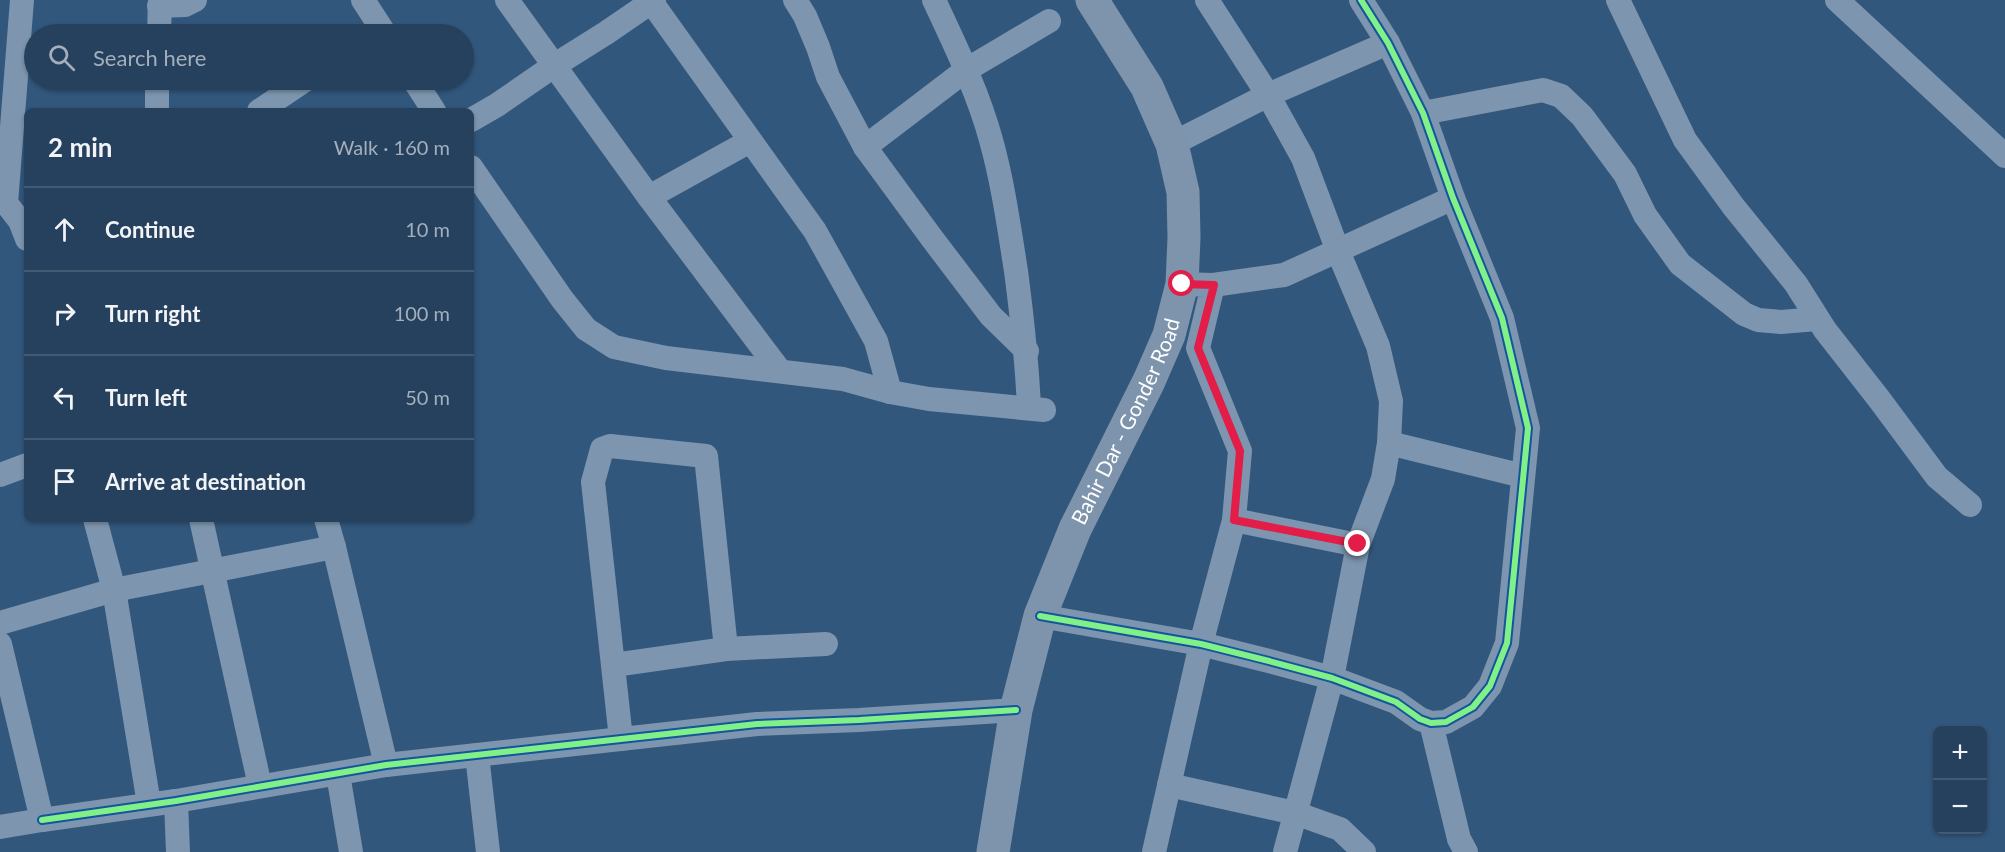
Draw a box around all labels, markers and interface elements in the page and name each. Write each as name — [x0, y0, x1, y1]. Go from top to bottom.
search box — [24, 24, 474, 90]
icon: search — [45, 41, 78, 74]
text: Search here — [93, 44, 206, 71]
text: 2 min — [48, 131, 112, 163]
text: Walk · 160 m — [334, 135, 450, 159]
icon: ahead — [48, 213, 81, 246]
text: Continue — [105, 216, 195, 243]
text: 10 m — [405, 217, 450, 241]
route start — [1168, 270, 1194, 296]
icon: right — [48, 297, 81, 330]
text: Turn right — [105, 300, 200, 327]
text: 100 m — [394, 301, 450, 325]
street label: Bahir Dar - Gonder Road — [1065, 315, 1184, 528]
icon: left — [48, 381, 81, 414]
text: Turn left — [105, 384, 187, 411]
text: 50 m — [405, 385, 450, 409]
icon: arrive — [48, 465, 81, 498]
text: Arrive at destination — [105, 468, 306, 495]
route end — [1344, 530, 1370, 556]
map controls — [1933, 726, 1987, 834]
button: + — [1933, 726, 1987, 780]
button: − — [1933, 780, 1987, 834]

